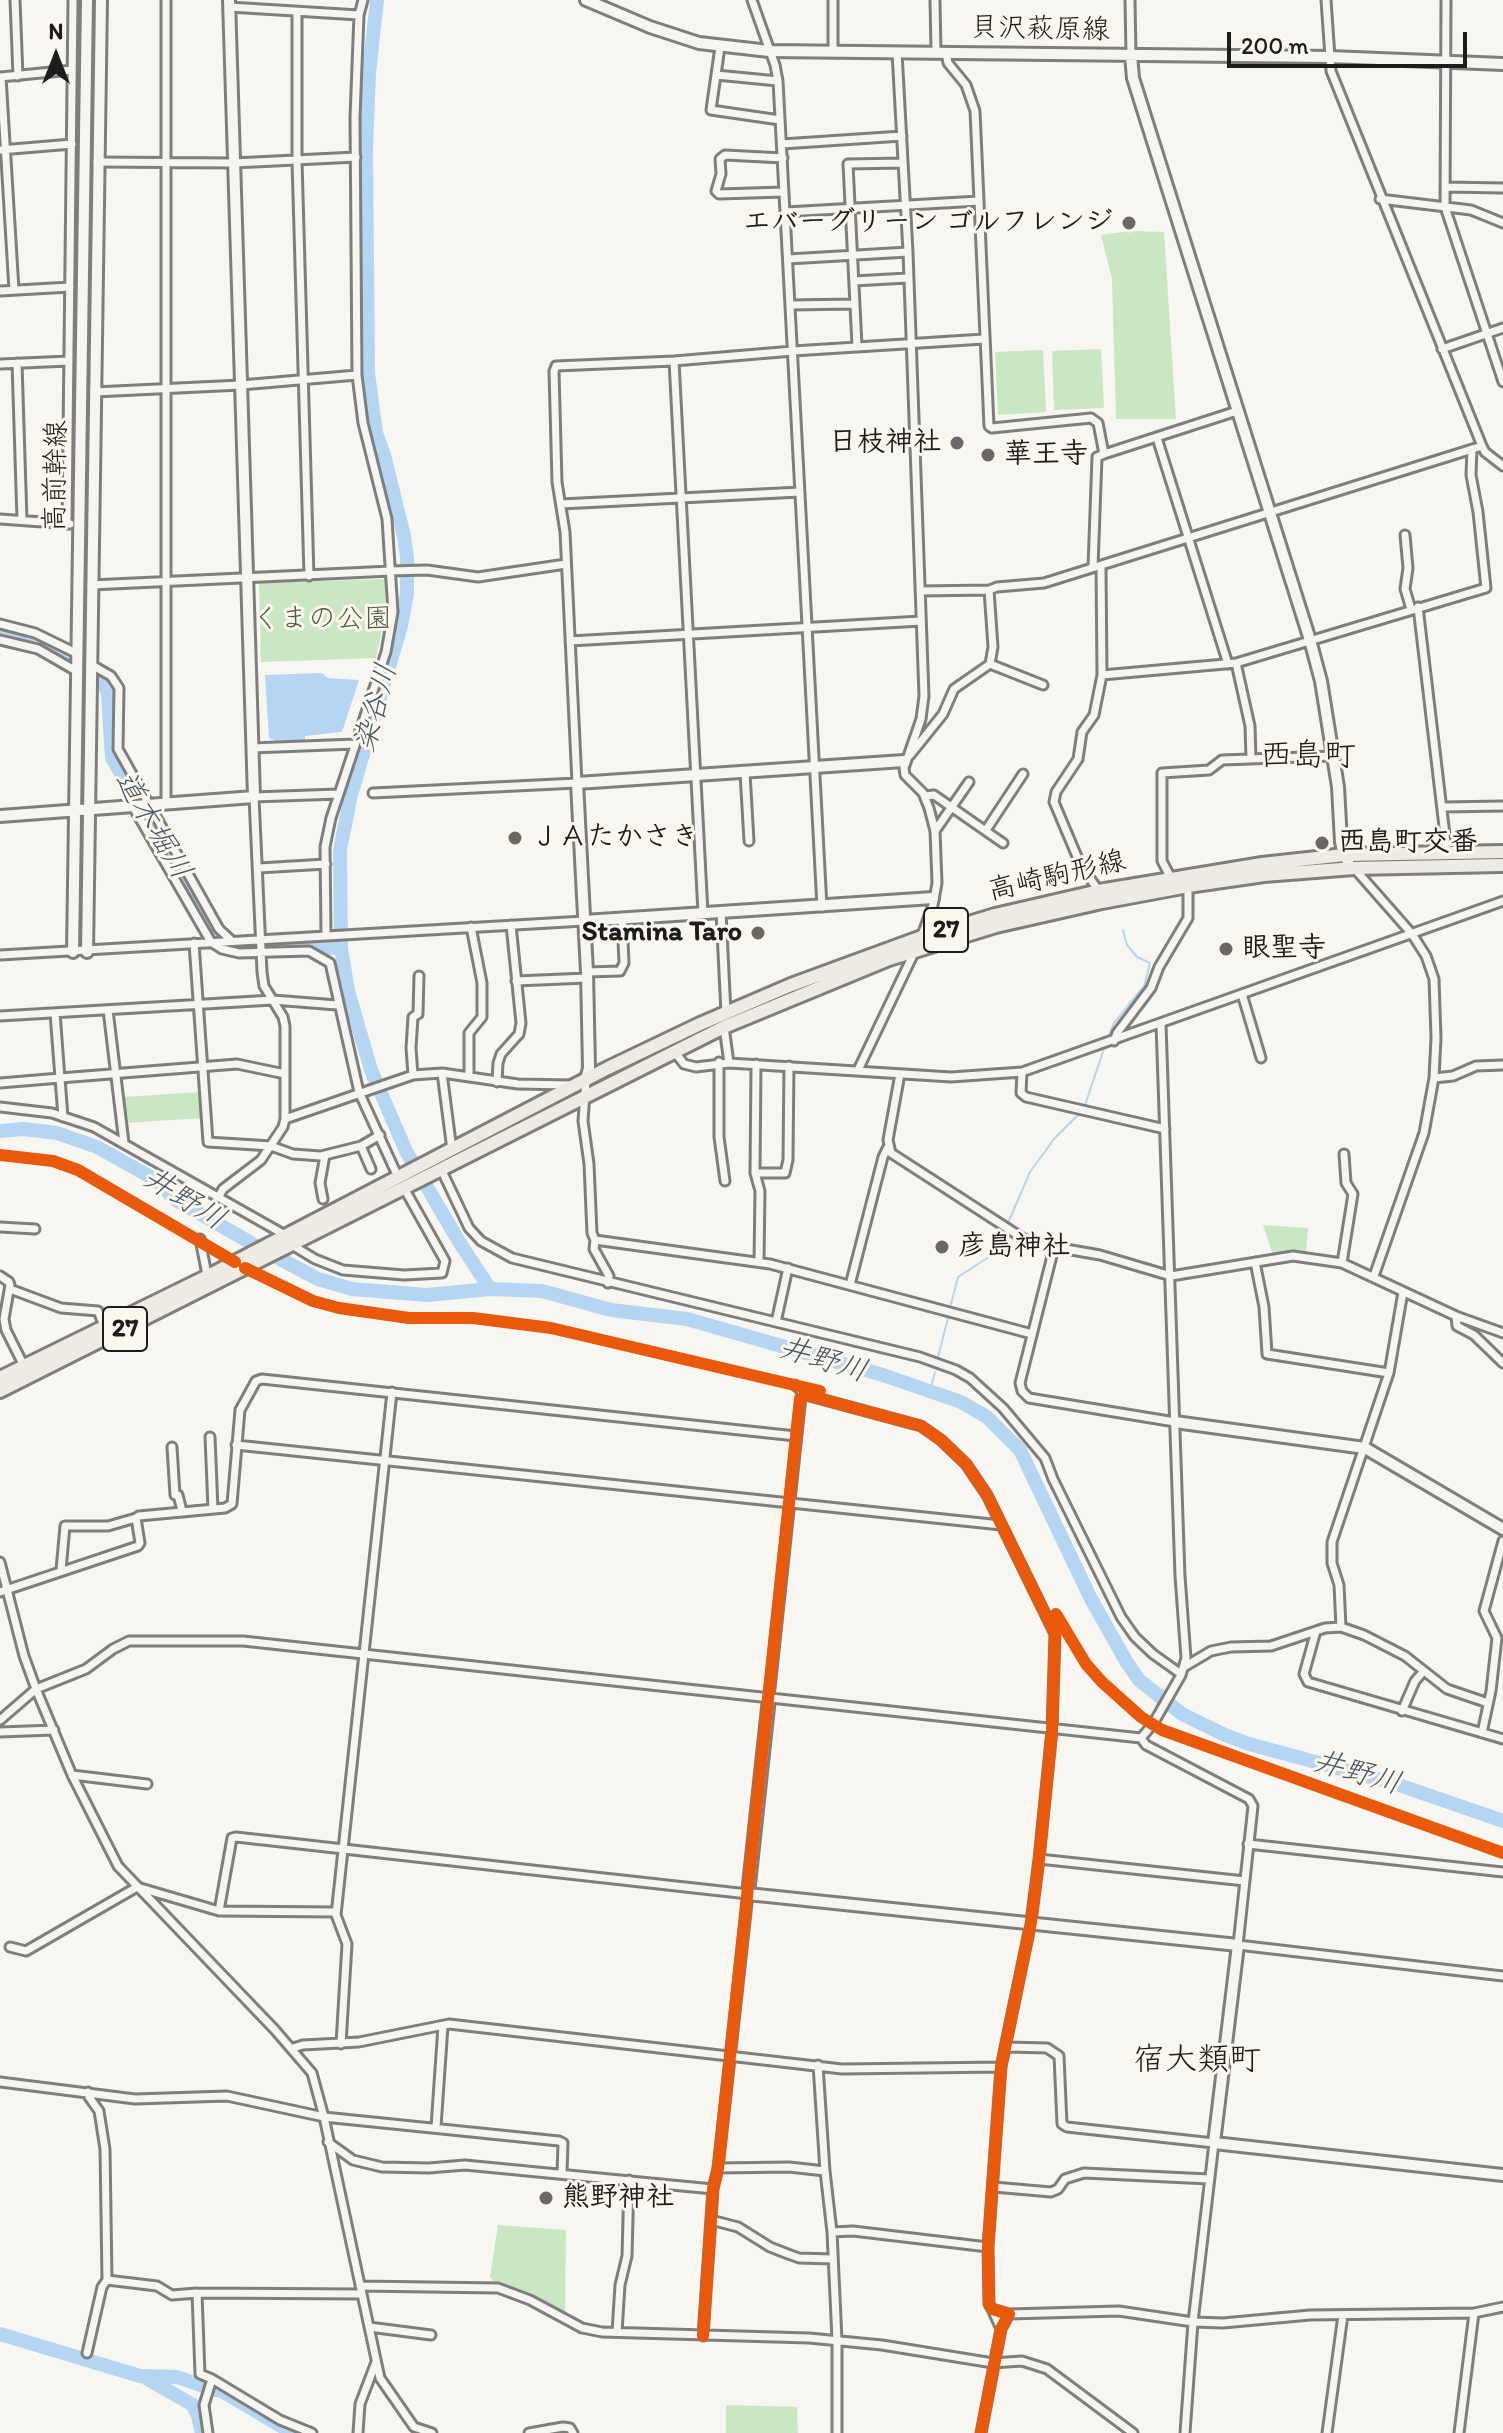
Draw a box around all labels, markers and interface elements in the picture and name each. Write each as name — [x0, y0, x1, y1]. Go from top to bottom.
street label: 貝沢萩原線 — [970, 12, 1110, 48]
north arrow — [16, 16, 96, 96]
scale bar — [1231, 16, 1471, 66]
text: N — [49, 18, 63, 45]
text: 200 m — [1241, 31, 1309, 60]
place label: エバーグリーン ゴルフレンジ — [743, 206, 1113, 240]
marker: エバーグリーン ゴルフレンジ — [1120, 214, 1138, 232]
street label: 高前幹線 — [39, 420, 75, 532]
place label: 日枝神社 — [829, 426, 941, 460]
marker: 日枝神社 — [948, 434, 966, 452]
place label: 華王寺 — [1004, 438, 1088, 472]
marker: 華王寺 — [979, 446, 997, 464]
park label: くまの公園 — [252, 603, 392, 637]
water label: 染谷川 — [348, 660, 406, 756]
district label: 西島町 — [1260, 738, 1356, 776]
water label: 道木堀川 — [106, 765, 198, 887]
place label: ＪＡたかさき — [531, 821, 699, 855]
place label: 西島町交番 — [1338, 826, 1478, 860]
marker: ＪＡたかさき — [506, 829, 524, 847]
marker: 西島町交番 — [1313, 834, 1331, 852]
street label: 高崎駒形線 — [985, 845, 1129, 909]
road number: 27 — [924, 908, 968, 952]
place label: Stamina Taro — [582, 916, 742, 950]
marker: Stamina Taro — [749, 924, 767, 942]
place label: 眼聖寺 — [1242, 932, 1326, 966]
marker: 眼聖寺 — [1217, 940, 1235, 958]
water label: 井野川 — [136, 1161, 232, 1239]
place label: 彦島神社 — [958, 1230, 1070, 1264]
marker: 彦島神社 — [933, 1238, 951, 1256]
road number: 27 — [103, 1307, 147, 1351]
water label: 井野川 — [775, 1331, 871, 1391]
water label: 井野川 — [1309, 1744, 1405, 1804]
district label: 宿大類町 — [1133, 2042, 1261, 2080]
place label: 熊野神社 — [562, 2181, 674, 2215]
marker: 熊野神社 — [537, 2189, 555, 2207]

